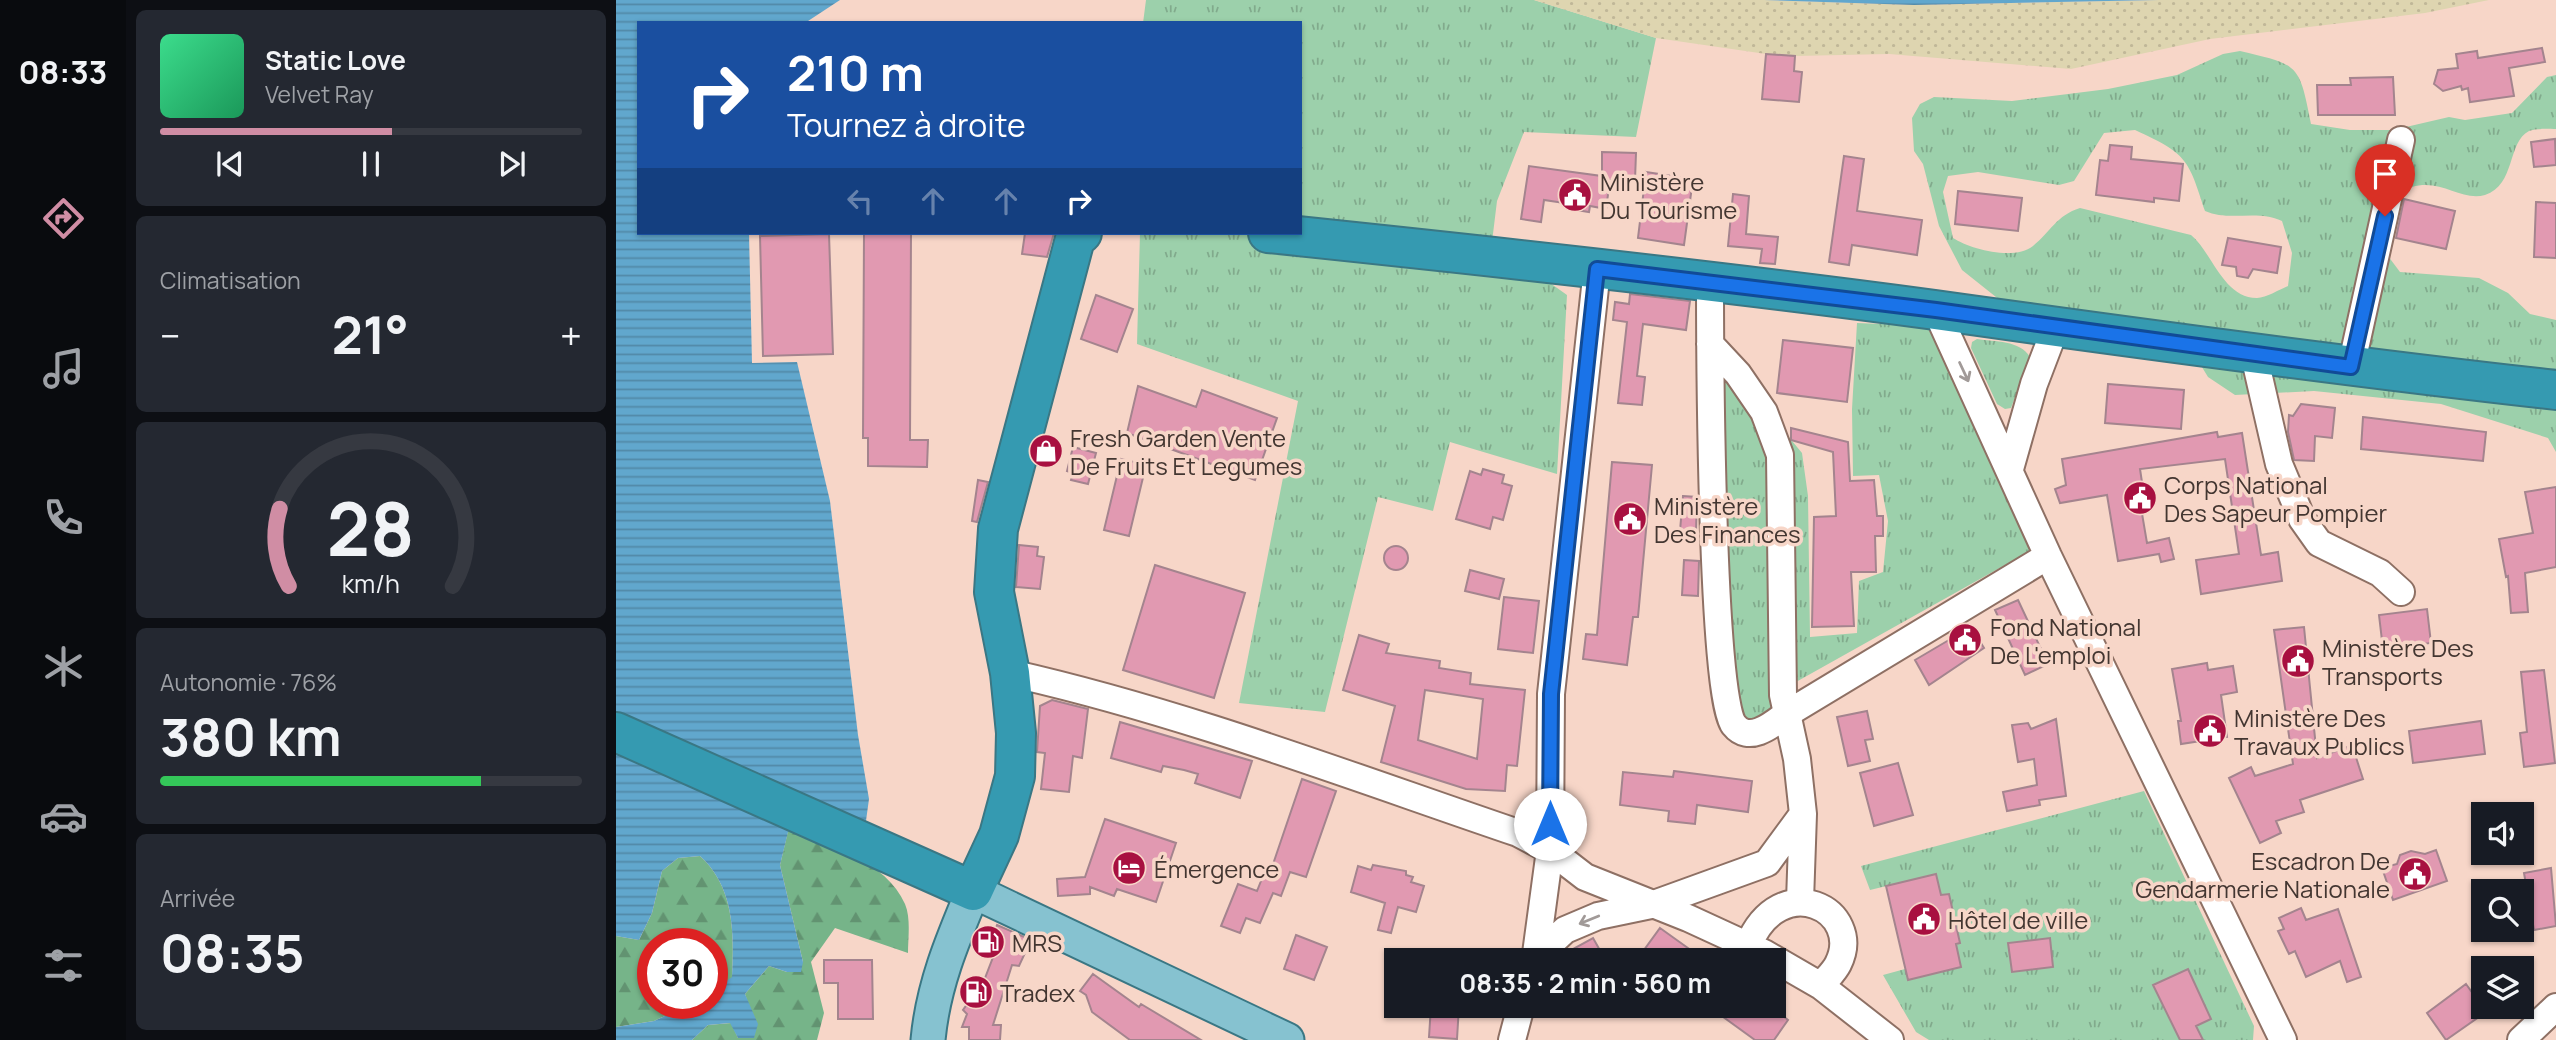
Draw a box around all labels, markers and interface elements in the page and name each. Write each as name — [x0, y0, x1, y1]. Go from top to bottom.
text: 210 m — [787, 39, 924, 106]
text: Static Love — [265, 42, 406, 78]
icon: right — [672, 49, 763, 140]
text: 08:33 — [19, 50, 107, 94]
text: Velvet Ray — [265, 78, 374, 110]
text: Tournez à droite — [787, 103, 1026, 147]
pin — [2355, 144, 2415, 216]
icon: previous — [211, 145, 249, 183]
icon: pause — [352, 145, 390, 183]
icon: next — [493, 145, 531, 183]
icon: arrive — [2366, 155, 2404, 193]
place label: Ministère Du Tourisme — [1600, 165, 1737, 226]
public building icon: Ministère Du Tourisme — [1556, 176, 1594, 214]
icon: left — [841, 182, 879, 220]
icon: ahead — [914, 182, 952, 220]
icon: ahead — [987, 182, 1025, 220]
icon: right — [1060, 182, 1098, 220]
icon: directions — [39, 194, 88, 243]
text: Climatisation — [160, 264, 301, 296]
text: 21° — [332, 299, 409, 370]
text: − — [160, 309, 181, 361]
text: + — [560, 309, 582, 361]
icon: music — [39, 344, 88, 393]
one-way arrow — [1958, 361, 1972, 382]
place label: Fresh Garden Vente De Fruits Et Legumes — [1070, 421, 1302, 482]
shop icon: Fresh Garden Vente De Fruits Et Legumes — [1027, 432, 1065, 470]
place label: Corps National Des Sapeur Pompier — [2164, 468, 2387, 529]
text: 28 — [327, 478, 415, 578]
public building icon: Corps National Des Sapeur Pompier — [2121, 479, 2159, 517]
place label: Ministère Des Finances — [1654, 489, 1801, 550]
icon: phone — [39, 493, 88, 542]
public building icon: Ministère Des Finances — [1611, 500, 1649, 538]
text: km/h — [342, 566, 400, 601]
place label: Fond National De L'emploi — [1990, 610, 2141, 671]
public building icon: Fond National De L'emploi — [1946, 621, 1984, 659]
place label: Ministère Des Transports — [2322, 631, 2474, 692]
icon: climate — [39, 642, 88, 691]
public building icon: Ministère Des Transports — [2279, 642, 2317, 680]
text: Autonomie · 76% — [160, 666, 337, 698]
text: 380 km — [160, 701, 341, 772]
place label: Ministère Des Travaux Publics — [2234, 701, 2405, 762]
public building icon: Ministère Des Travaux Publics — [2191, 712, 2229, 750]
position arrow — [1513, 787, 1587, 861]
icon: car — [39, 792, 88, 841]
map controls — [2471, 802, 2534, 1019]
button: sound — [2471, 802, 2534, 865]
place label: Escadron De Gendarmerie Nationale — [2135, 844, 2390, 905]
hotel icon: Émergence — [1110, 849, 1148, 887]
place label: Émergence — [1154, 852, 1279, 885]
public building icon: Escadron De Gendarmerie Nationale — [2396, 855, 2434, 893]
button: search — [2471, 879, 2534, 942]
text: Arrivée — [160, 882, 235, 914]
public building icon: Hôtel de ville — [1905, 900, 1943, 938]
place label: Hôtel de ville — [1948, 903, 2088, 936]
one-way arrow — [1579, 914, 1600, 927]
text: 08:35 — [160, 917, 305, 988]
fuel station icon: MRS — [969, 923, 1007, 961]
place label: MRS — [1012, 926, 1062, 959]
speed limit sign: 30 — [637, 928, 728, 1019]
icon: filters — [39, 941, 88, 990]
button: layers — [2471, 956, 2534, 1019]
text: 08:35 · 2 min · 560 m — [1459, 965, 1711, 1001]
fuel station icon: Tradex — [957, 973, 995, 1011]
place label: Tradex — [1000, 976, 1075, 1009]

